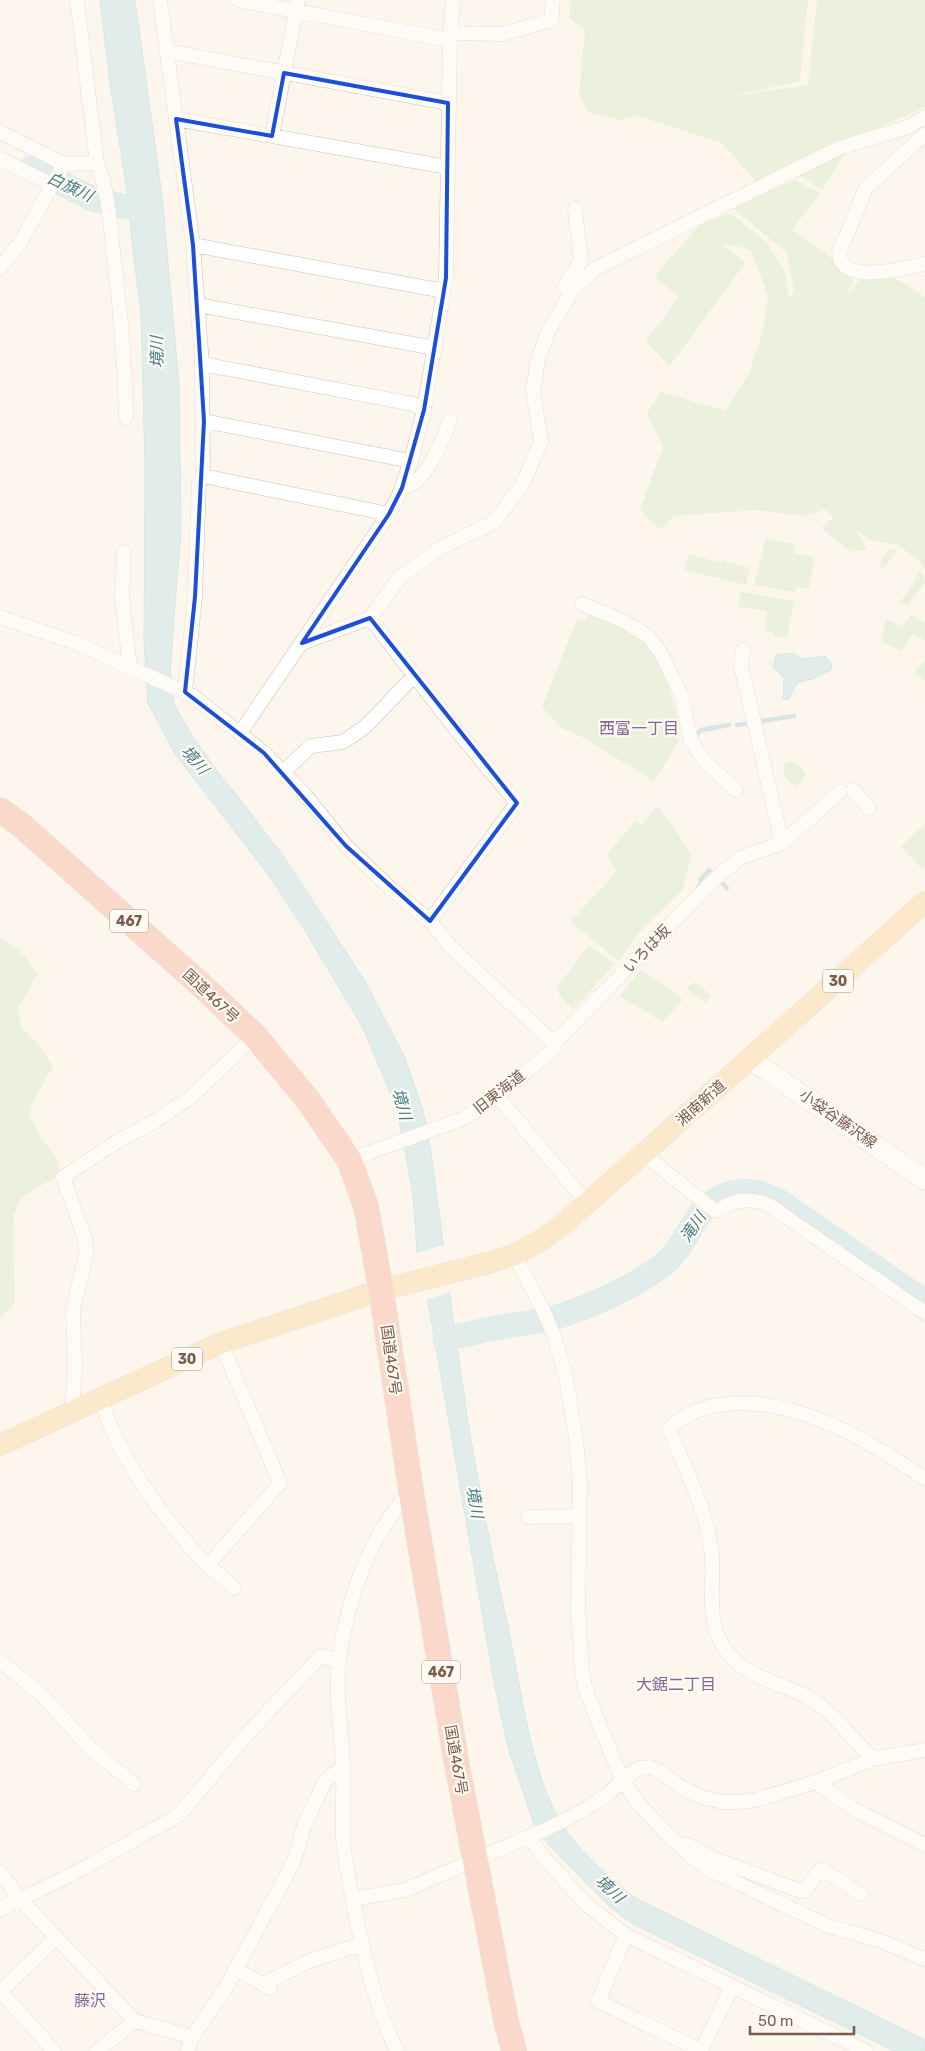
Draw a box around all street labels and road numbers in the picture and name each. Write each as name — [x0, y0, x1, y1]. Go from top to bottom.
road number: 467 — [110, 909, 148, 932]
street label: いろは坂 — [620, 921, 674, 977]
street label: 国道467号 — [179, 965, 243, 1027]
road number: 30 — [823, 969, 853, 992]
street label: 旧東海道 — [470, 1066, 528, 1118]
street label: 湘南新道 — [673, 1076, 729, 1130]
street label: 小袋谷藤沢線 — [796, 1086, 880, 1152]
street label: 国道467号 — [377, 1324, 405, 1396]
road number: 30 — [172, 1348, 202, 1370]
road number: 467 — [422, 1660, 460, 1684]
street label: 国道467号 — [441, 1724, 471, 1796]

